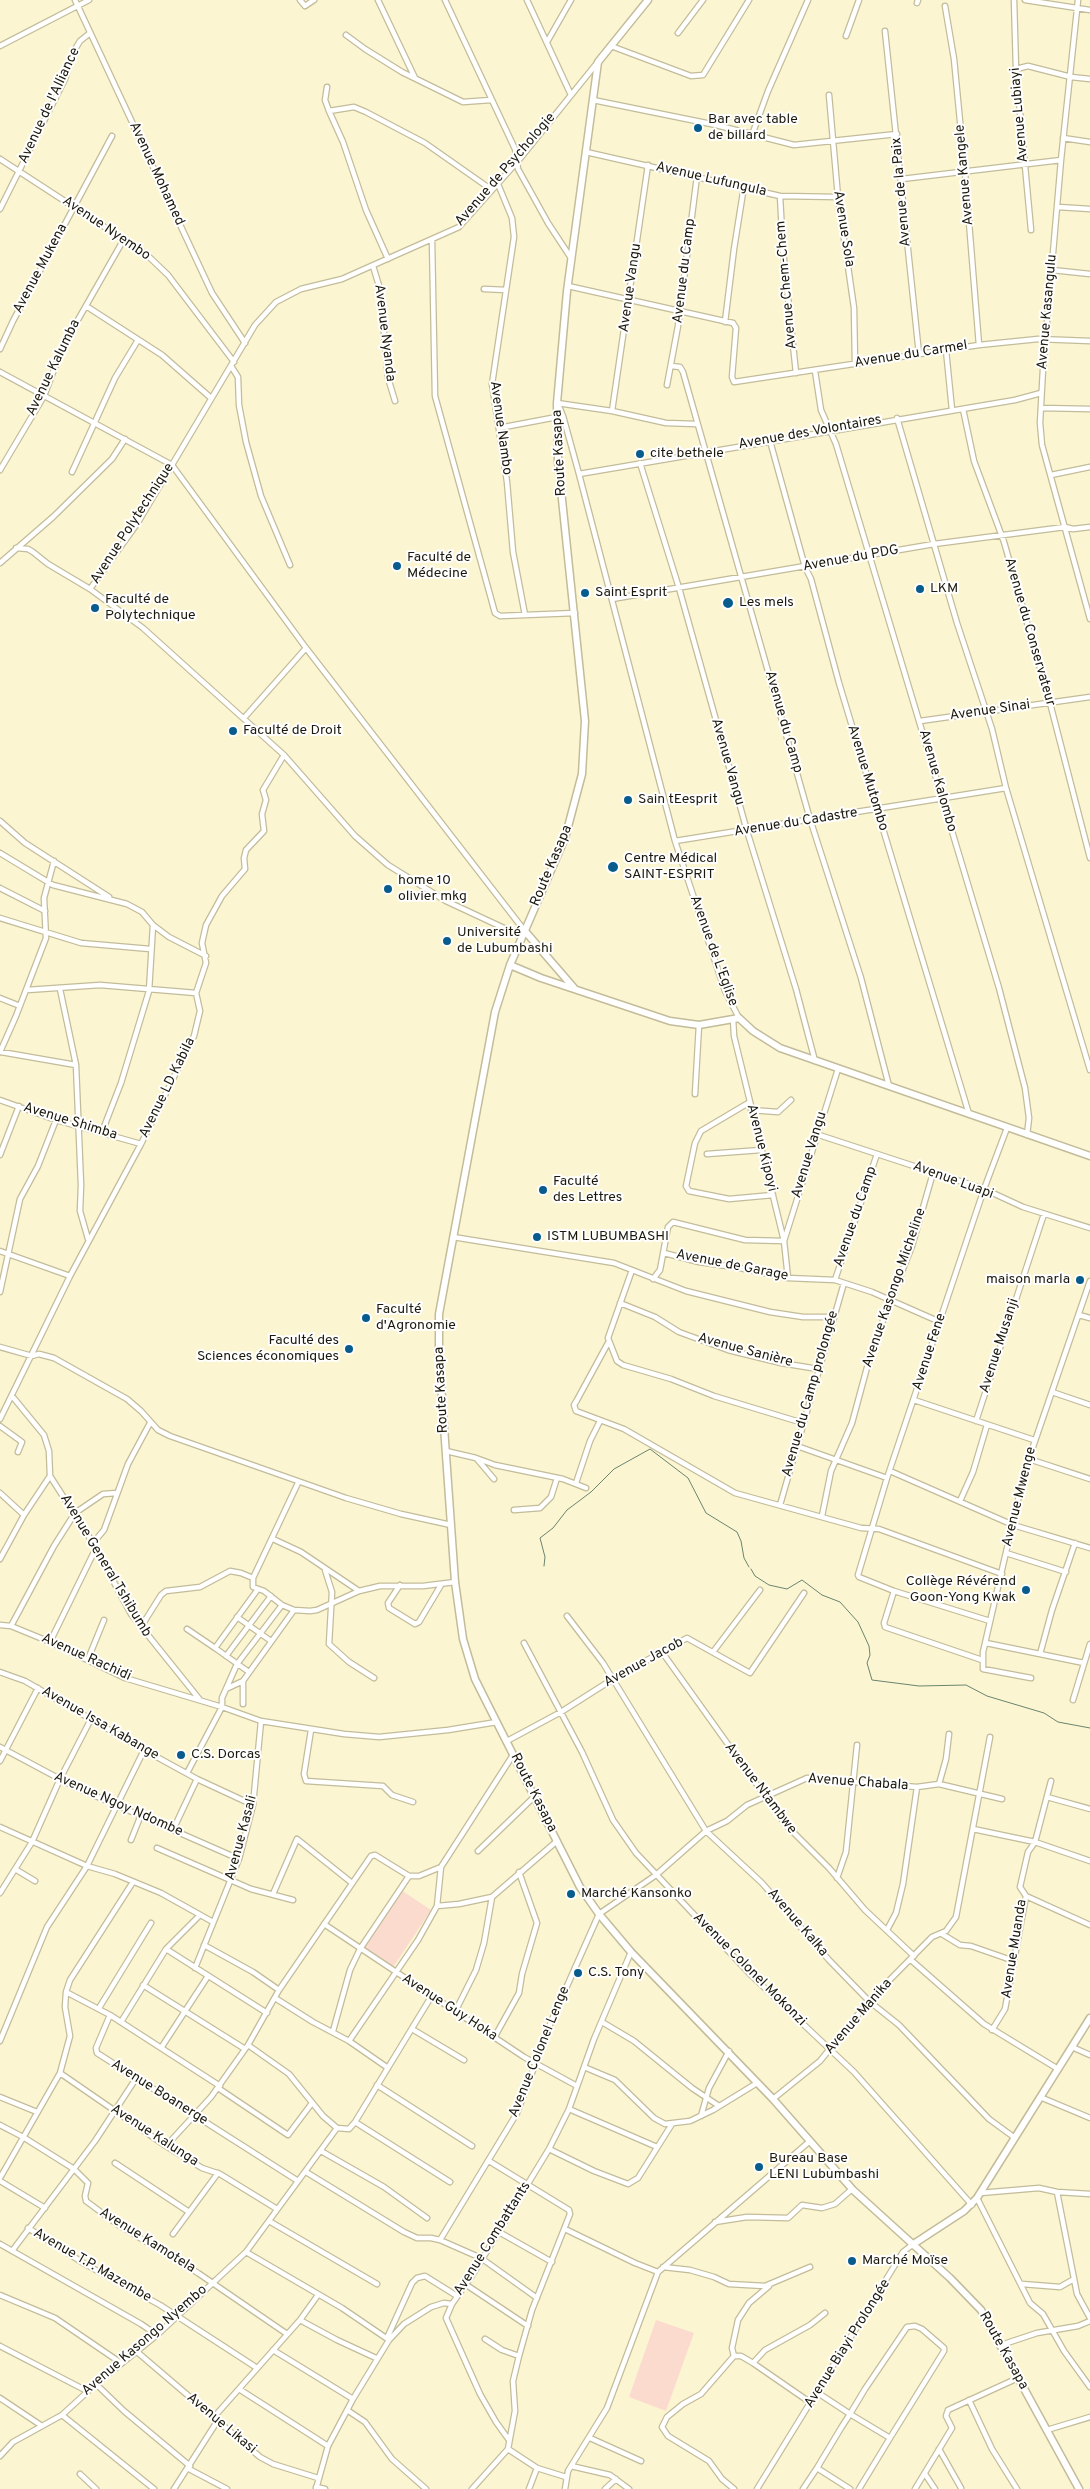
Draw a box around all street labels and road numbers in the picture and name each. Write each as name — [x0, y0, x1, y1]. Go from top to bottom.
street label: Avenue de l'Alliance — [16, 45, 84, 167]
street label: Avenue Lubiayi — [1007, 67, 1033, 163]
street label: Avenue de Psychologie — [452, 110, 560, 230]
street label: Avenue Mohamed — [125, 120, 187, 228]
street label: Avenue Kangele — [952, 124, 978, 226]
street label: Avenue de la Paix — [889, 137, 915, 247]
street label: Avenue Lufungula — [654, 159, 768, 201]
street label: Avenue Sola — [829, 190, 857, 268]
street label: Avenue Nyembo — [59, 193, 153, 265]
street label: Avenue du Camp — [670, 218, 700, 324]
street label: Avenue Chem-Chem — [773, 220, 801, 350]
street label: Avenue Mukena — [10, 221, 72, 317]
street label: Avenue Vangu — [616, 242, 646, 334]
street label: Avenue Kasangulu — [1035, 254, 1061, 370]
street label: Avenue Nyanda — [370, 283, 398, 383]
street label: Avenue Kalumba — [23, 317, 85, 419]
street label: Avenue du Carmel — [853, 338, 969, 372]
street label: Avenue Nambo — [485, 380, 515, 476]
street label: Route Kasapa — [549, 409, 571, 497]
street label: Avenue des Volontaires — [737, 412, 883, 454]
street label: Avenue Polytechnique — [88, 460, 178, 588]
street label: Avenue du PDG — [802, 542, 900, 576]
street label: Avenue du Conservateur — [1000, 556, 1058, 708]
street label: Avenue du Camp — [760, 669, 806, 775]
street label: Avenue Sinai — [949, 697, 1031, 725]
street label: Avenue Vangu — [707, 717, 747, 807]
street label: Avenue Mutombo — [843, 723, 891, 833]
street label: Avenue Kalombo — [914, 728, 960, 834]
street label: Avenue du Cadastre — [733, 805, 859, 841]
street label: Route Kasapa — [527, 823, 577, 909]
street label: Avenue de L'Eglise — [685, 893, 741, 1009]
street label: Avenue LD Kabila — [136, 1035, 200, 1141]
street label: Avenue Shimba — [21, 1100, 119, 1144]
street label: Avenue Kipoyi — [742, 1102, 780, 1194]
street label: Avenue Vangu — [789, 1110, 831, 1200]
street label: Avenue Luapi — [910, 1159, 996, 1203]
street label: Avenue du Camp — [831, 1164, 881, 1270]
street label: Avenue Kasongo Micheline — [860, 1206, 930, 1370]
street label: Avenue de Garage — [674, 1247, 790, 1285]
street label: Avenue Musanji — [977, 1297, 1023, 1395]
street label: Avenue du Camp prolongée — [779, 1309, 843, 1479]
street label: Avenue Fene — [910, 1311, 950, 1393]
street label: Avenue Sanière — [696, 1330, 794, 1372]
street label: Route Kasapa — [431, 1346, 453, 1434]
street label: Avenue Mwenge — [999, 1445, 1041, 1549]
street label: Avenue General Tshibumb — [56, 1492, 154, 1640]
street label: Avenue Rachidi — [38, 1631, 134, 1685]
street label: Avenue Jacob — [601, 1634, 687, 1692]
street label: Avenue Issa Kabange — [38, 1684, 162, 1764]
street label: Avenue Ntambwe — [720, 1740, 800, 1838]
street label: Route Kasapa — [506, 1751, 560, 1835]
street label: Avenue Ngoy Ndombe — [51, 1769, 185, 1841]
street label: Avenue Chabala — [807, 1771, 909, 1795]
street label: Avenue Kasali — [223, 1794, 261, 1882]
street label: Avenue Kalka — [763, 1886, 831, 1960]
street label: Avenue Muanda — [999, 1898, 1031, 2000]
street label: Avenue Colonel Mokonzi — [689, 1910, 809, 2030]
street label: Avenue Guy Hoka — [398, 1971, 500, 2045]
street label: Avenue Manika — [822, 1976, 896, 2058]
street label: Avenue Colonel Lenge — [506, 1984, 574, 2120]
street label: Avenue Boanerge — [107, 2056, 211, 2130]
street label: Avenue Kalunga — [107, 2101, 201, 2171]
street label: Avenue Combattants — [451, 2179, 535, 2299]
street label: Avenue Kamotela — [96, 2205, 198, 2277]
street label: Avenue T.P. Mazembe — [30, 2225, 154, 2307]
street label: Avenue Biayi Prolongée — [802, 2277, 894, 2411]
street label: Avenue Kasongo Nyembo — [79, 2282, 211, 2400]
street label: Route Kasapa — [975, 2309, 1031, 2393]
street label: Avenue Likasi — [183, 2390, 259, 2458]

